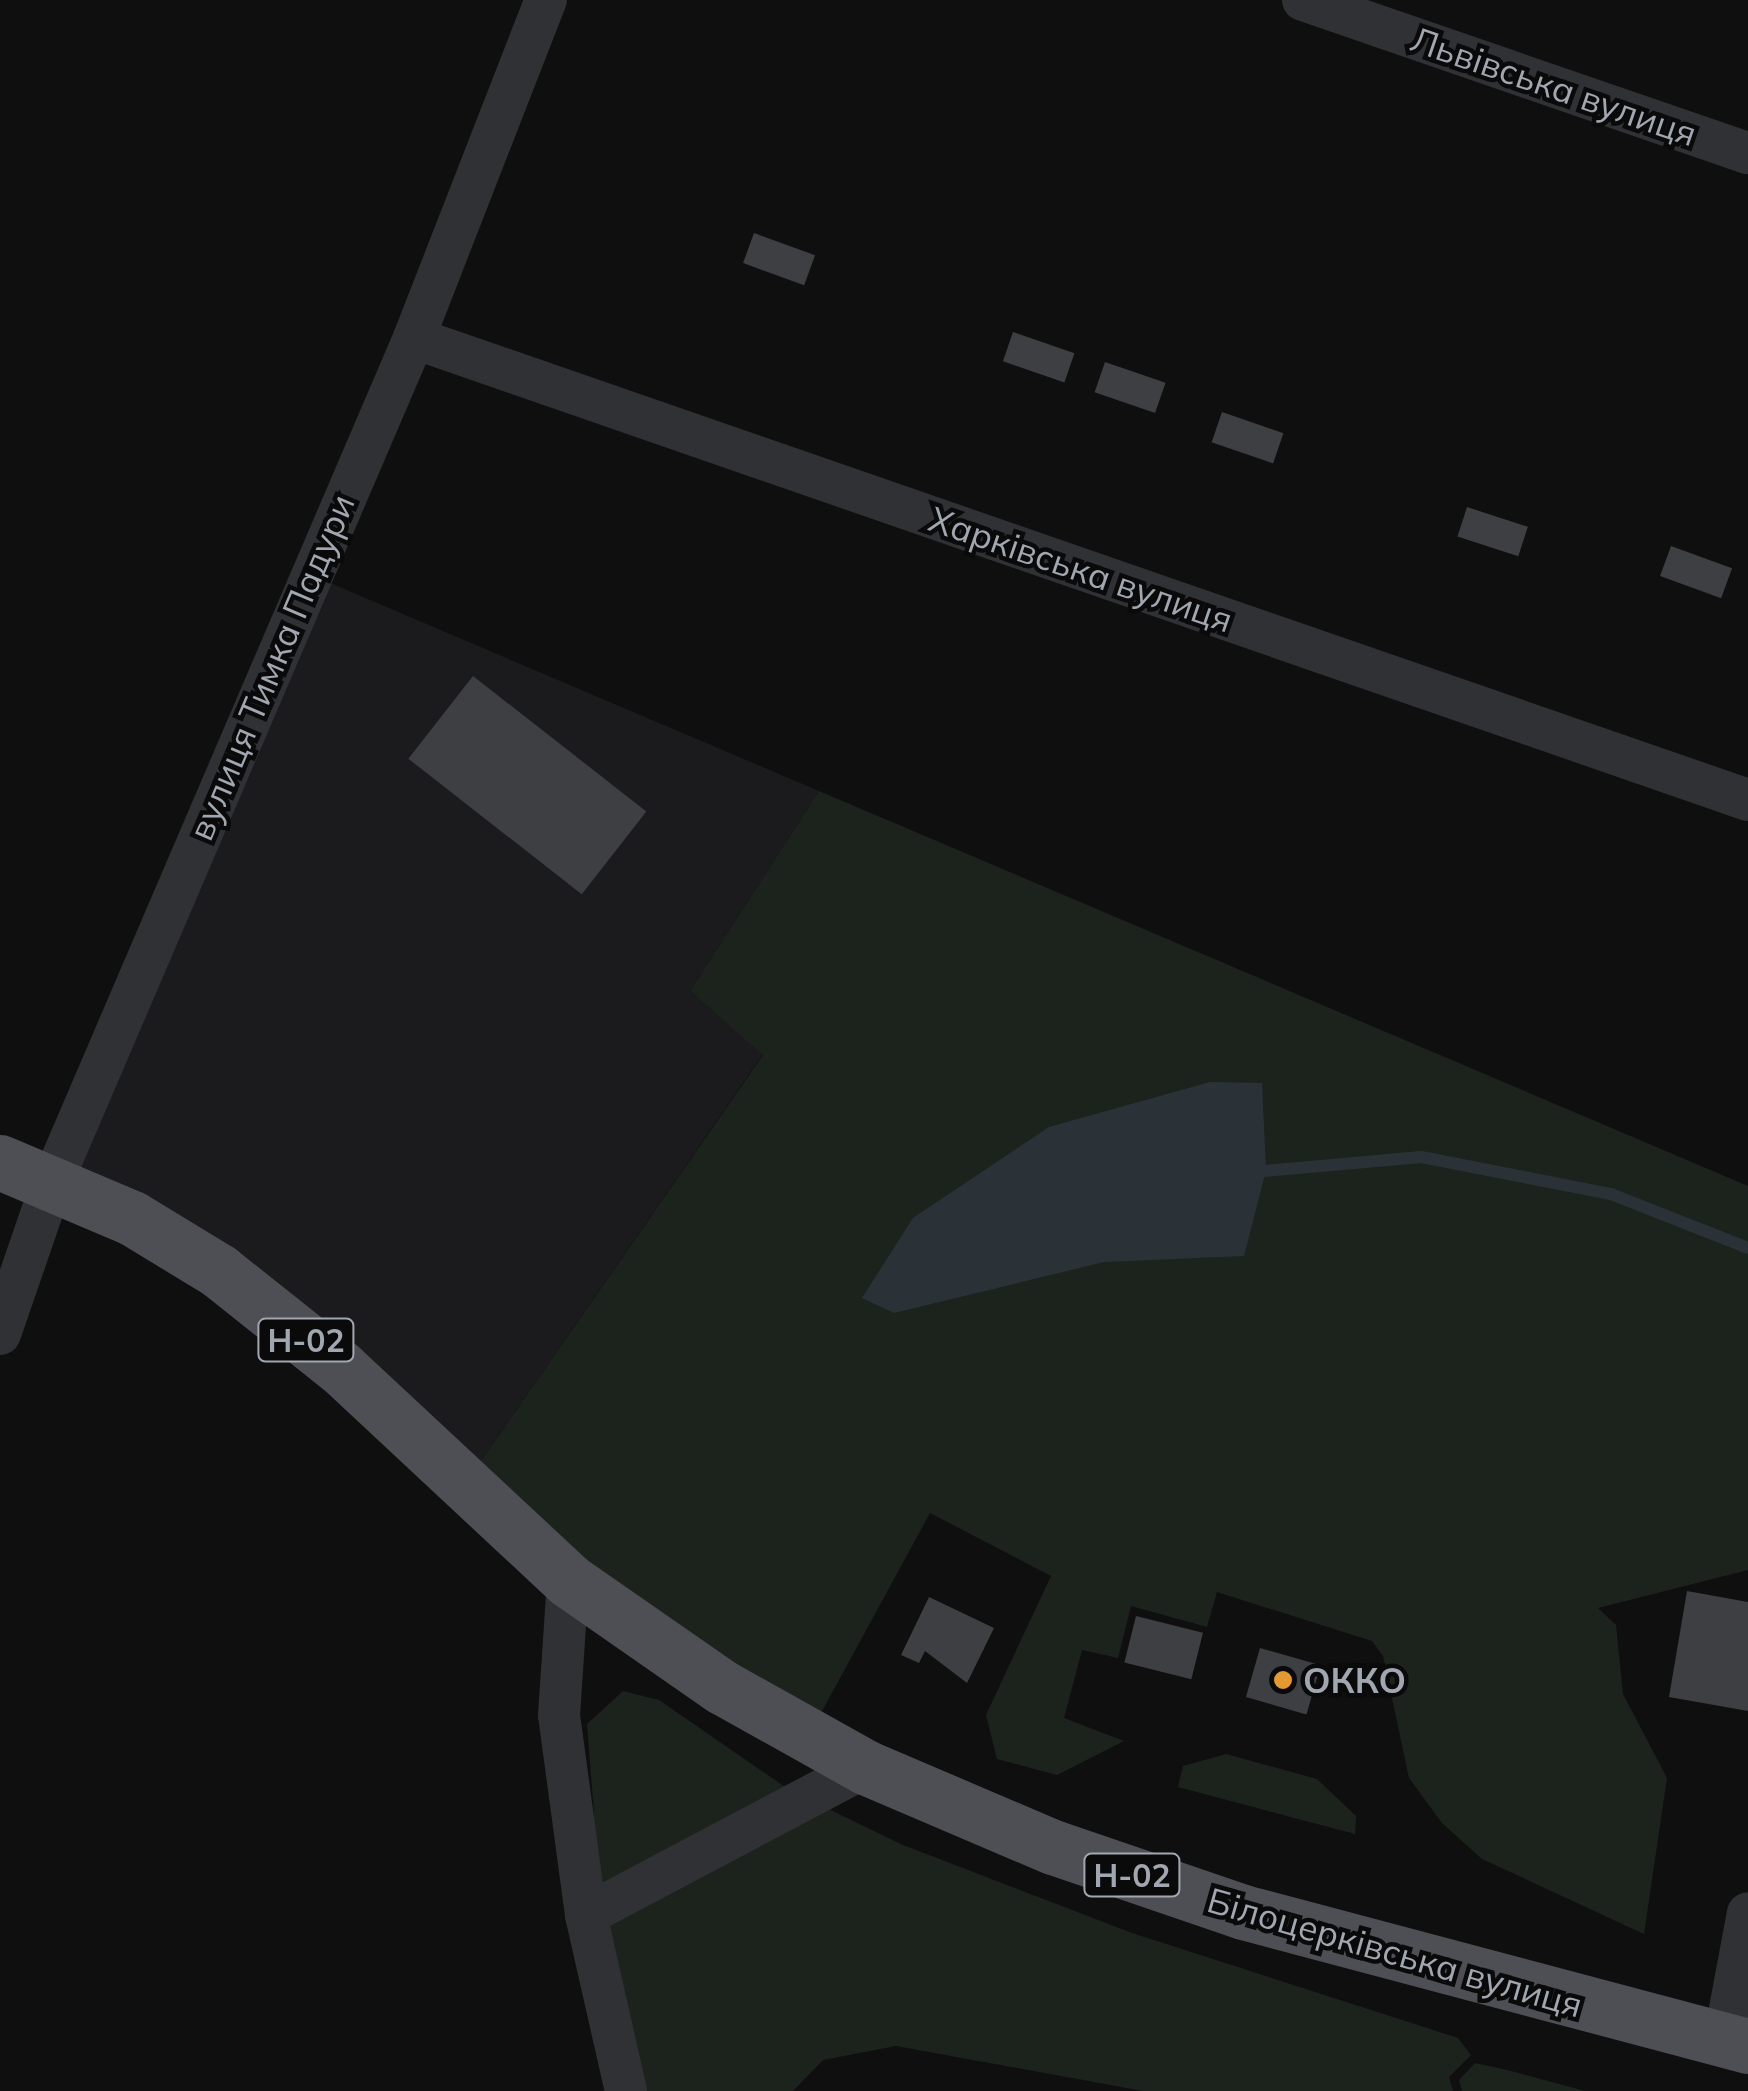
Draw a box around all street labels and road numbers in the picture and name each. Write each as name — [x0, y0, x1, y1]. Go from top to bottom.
street label: Львівська вулиця — [1406, 17, 1702, 155]
street label: вулиця Тимка Падури — [179, 488, 363, 846]
street label: Харківська вулиця — [924, 497, 1238, 641]
road number: Н-02 — [256, 1313, 356, 1367]
road number: Н-02 — [1082, 1848, 1182, 1902]
street label: Білоцерківська вулиця — [1203, 1878, 1587, 2026]

